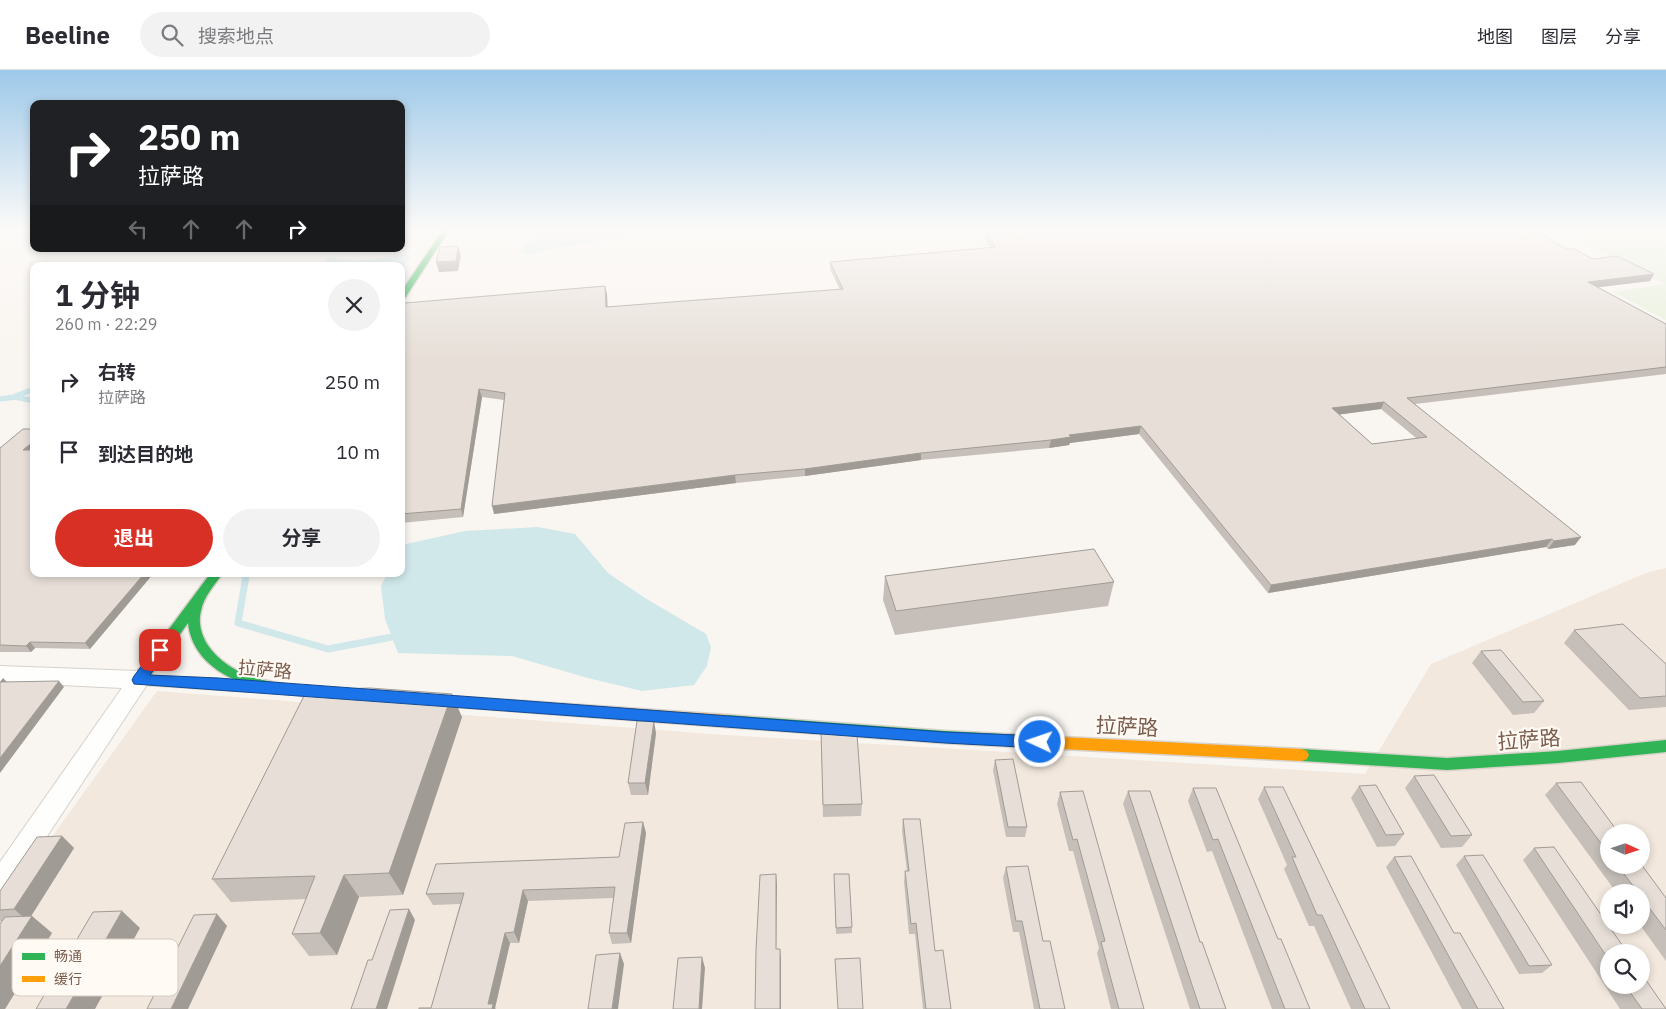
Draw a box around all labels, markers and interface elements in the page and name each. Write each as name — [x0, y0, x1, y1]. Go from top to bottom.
search box — [140, 12, 490, 57]
text: Beeline — [25, 19, 110, 51]
icon: search — [158, 21, 186, 49]
text: 搜索地点 — [198, 24, 274, 48]
text: 地图 — [1477, 25, 1513, 48]
text: 图层 — [1541, 25, 1577, 48]
text: 分享 — [1605, 25, 1641, 48]
text: 250 m — [138, 114, 241, 160]
icon: right — [55, 120, 120, 185]
text: 拉萨路 — [138, 161, 204, 190]
icon: left — [124, 215, 152, 243]
icon: ahead — [177, 215, 205, 243]
icon: ahead — [230, 215, 258, 243]
icon: right — [283, 215, 311, 243]
text: 1 分钟 — [55, 275, 140, 314]
button: close — [328, 279, 380, 331]
text: 260 m · 22:29 — [55, 314, 157, 334]
text: 右转 — [98, 360, 136, 384]
icon: right — [55, 368, 83, 396]
text: 250 m — [325, 370, 380, 394]
text: 拉萨路 — [98, 387, 146, 407]
icon: arrive — [55, 438, 83, 466]
text: 10 m — [336, 440, 380, 464]
text: 到达目的地 — [98, 442, 193, 466]
button: 退出 — [55, 509, 213, 567]
button: 分享 — [223, 509, 380, 567]
pin — [139, 629, 181, 671]
icon: arrive — [146, 636, 174, 664]
street label: 拉萨路 — [237, 656, 293, 683]
street label: 拉萨路 — [1095, 710, 1159, 742]
position arrow — [1013, 715, 1065, 767]
street label: 拉萨路 — [1497, 723, 1561, 755]
north arrow — [1600, 824, 1650, 874]
map controls — [1600, 824, 1650, 994]
button: sound — [1600, 884, 1650, 934]
legend — [12, 939, 178, 996]
button: search — [1600, 944, 1650, 994]
text: 畅通 — [54, 947, 82, 965]
text: 缓行 — [54, 970, 82, 988]

